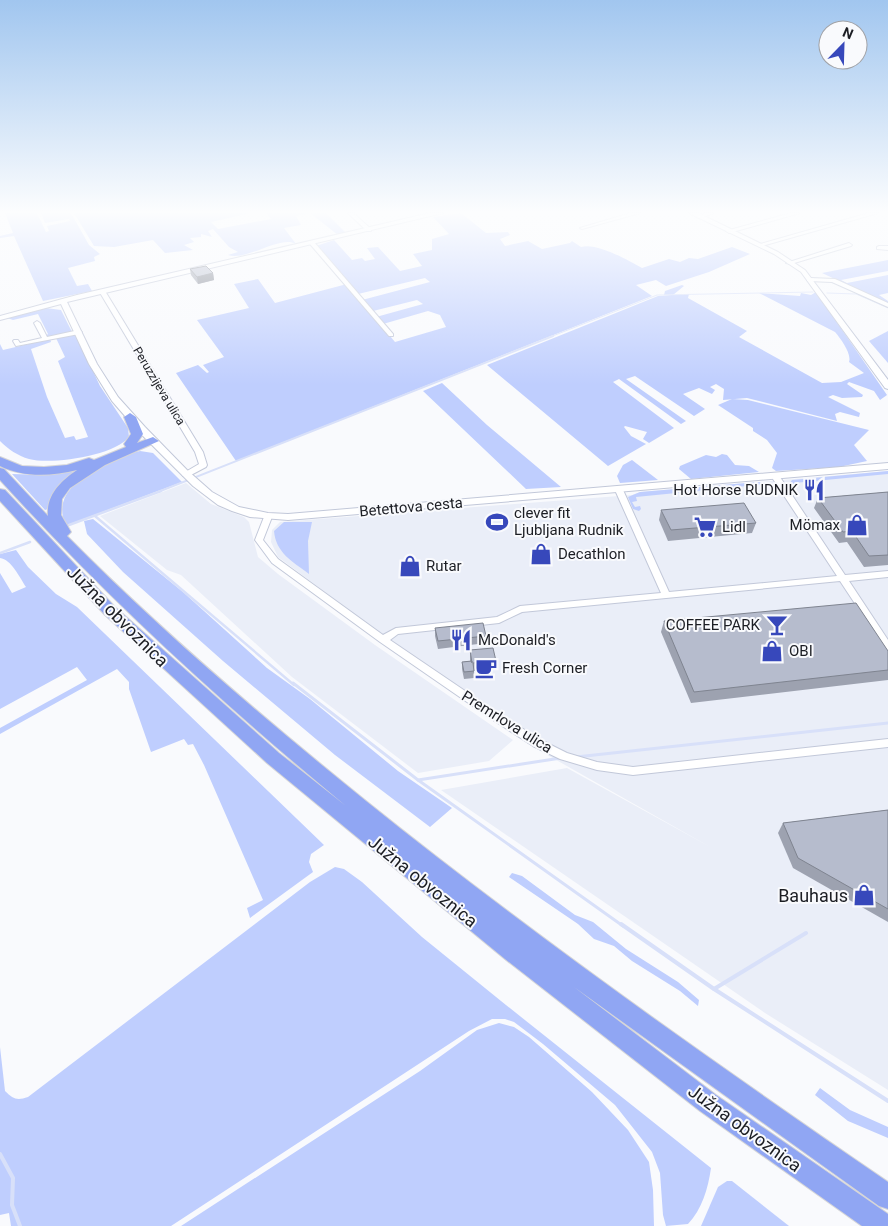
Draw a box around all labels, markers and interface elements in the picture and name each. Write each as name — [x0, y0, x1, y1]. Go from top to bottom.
north arrow — [818, 20, 868, 70]
text: N — [840, 24, 856, 42]
street label: Peruzzijeva ulica — [130, 344, 188, 428]
restaurant icon: Hot Horse RUDNIK — [801, 477, 827, 503]
place label: Hot Horse RUDNIK — [673, 481, 799, 499]
street label: Betettova cesta — [358, 494, 464, 520]
place label: clever fit Ljubljana Rudnik — [514, 504, 624, 539]
sports icon: clever fit Ljubljana Rudnik — [484, 509, 510, 535]
shop icon: Mömax — [844, 512, 870, 538]
supermarket icon: Lidl — [692, 514, 718, 540]
place label: Mömax — [790, 516, 841, 534]
place label: Lidl — [722, 518, 746, 536]
shop icon: Decathlon — [528, 541, 554, 567]
place label: Decathlon — [558, 545, 625, 563]
shop icon: Rutar — [397, 553, 423, 579]
place label: Rutar — [426, 557, 462, 575]
street label: Južna obvoznica — [63, 561, 173, 671]
bar icon: COFFEE PARK — [764, 612, 790, 638]
place label: COFFEE PARK — [666, 616, 761, 634]
restaurant icon: McDonald's — [448, 627, 474, 653]
place label: McDonald's — [478, 631, 556, 649]
shop icon: OBI — [759, 638, 785, 664]
place label: OBI — [789, 642, 813, 660]
cafe icon: Fresh Corner — [473, 655, 499, 681]
place label: Fresh Corner — [502, 659, 587, 677]
street label: Premrlova ulica — [458, 687, 556, 757]
street label: Južna obvoznica — [364, 831, 482, 931]
shop icon: Bauhaus — [851, 882, 877, 908]
place label: Bauhaus — [778, 885, 848, 906]
street label: Južna obvoznica — [684, 1080, 806, 1176]

